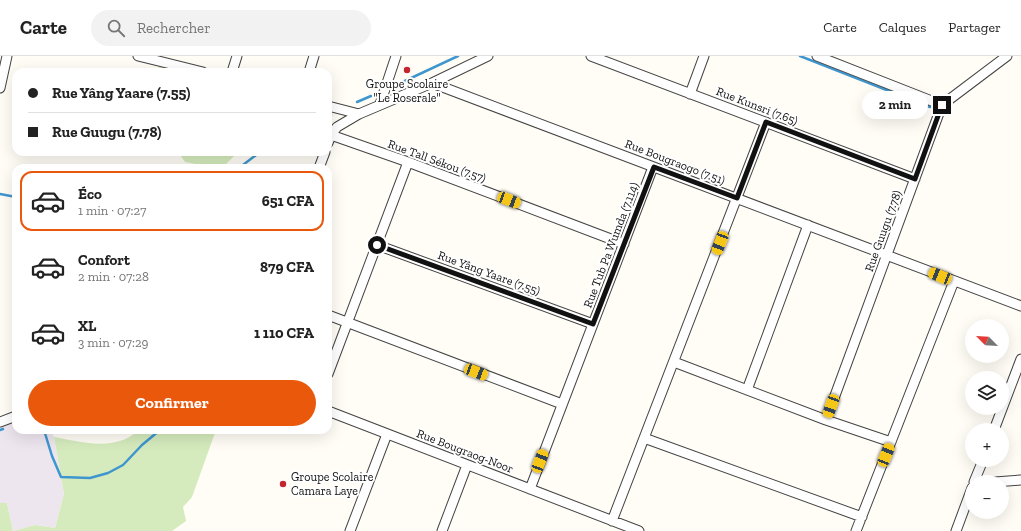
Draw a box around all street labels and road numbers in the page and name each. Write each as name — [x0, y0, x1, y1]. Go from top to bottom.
street label: Rue Kunsri (7.65) — [714, 84, 800, 128]
street label: Rue Bougraogo (7.51) — [623, 136, 727, 188]
street label: Rue Tall Sékou (7.57) — [386, 137, 488, 185]
street label: Rue Tub Pa Wumda (7.114) — [581, 180, 641, 310]
street label: Rue Guugu (7.78) — [862, 188, 904, 274]
street label: Rue Yâng Yaare (7.55) — [436, 248, 542, 298]
street label: Rue Bougraog-Noor — [415, 426, 515, 476]

